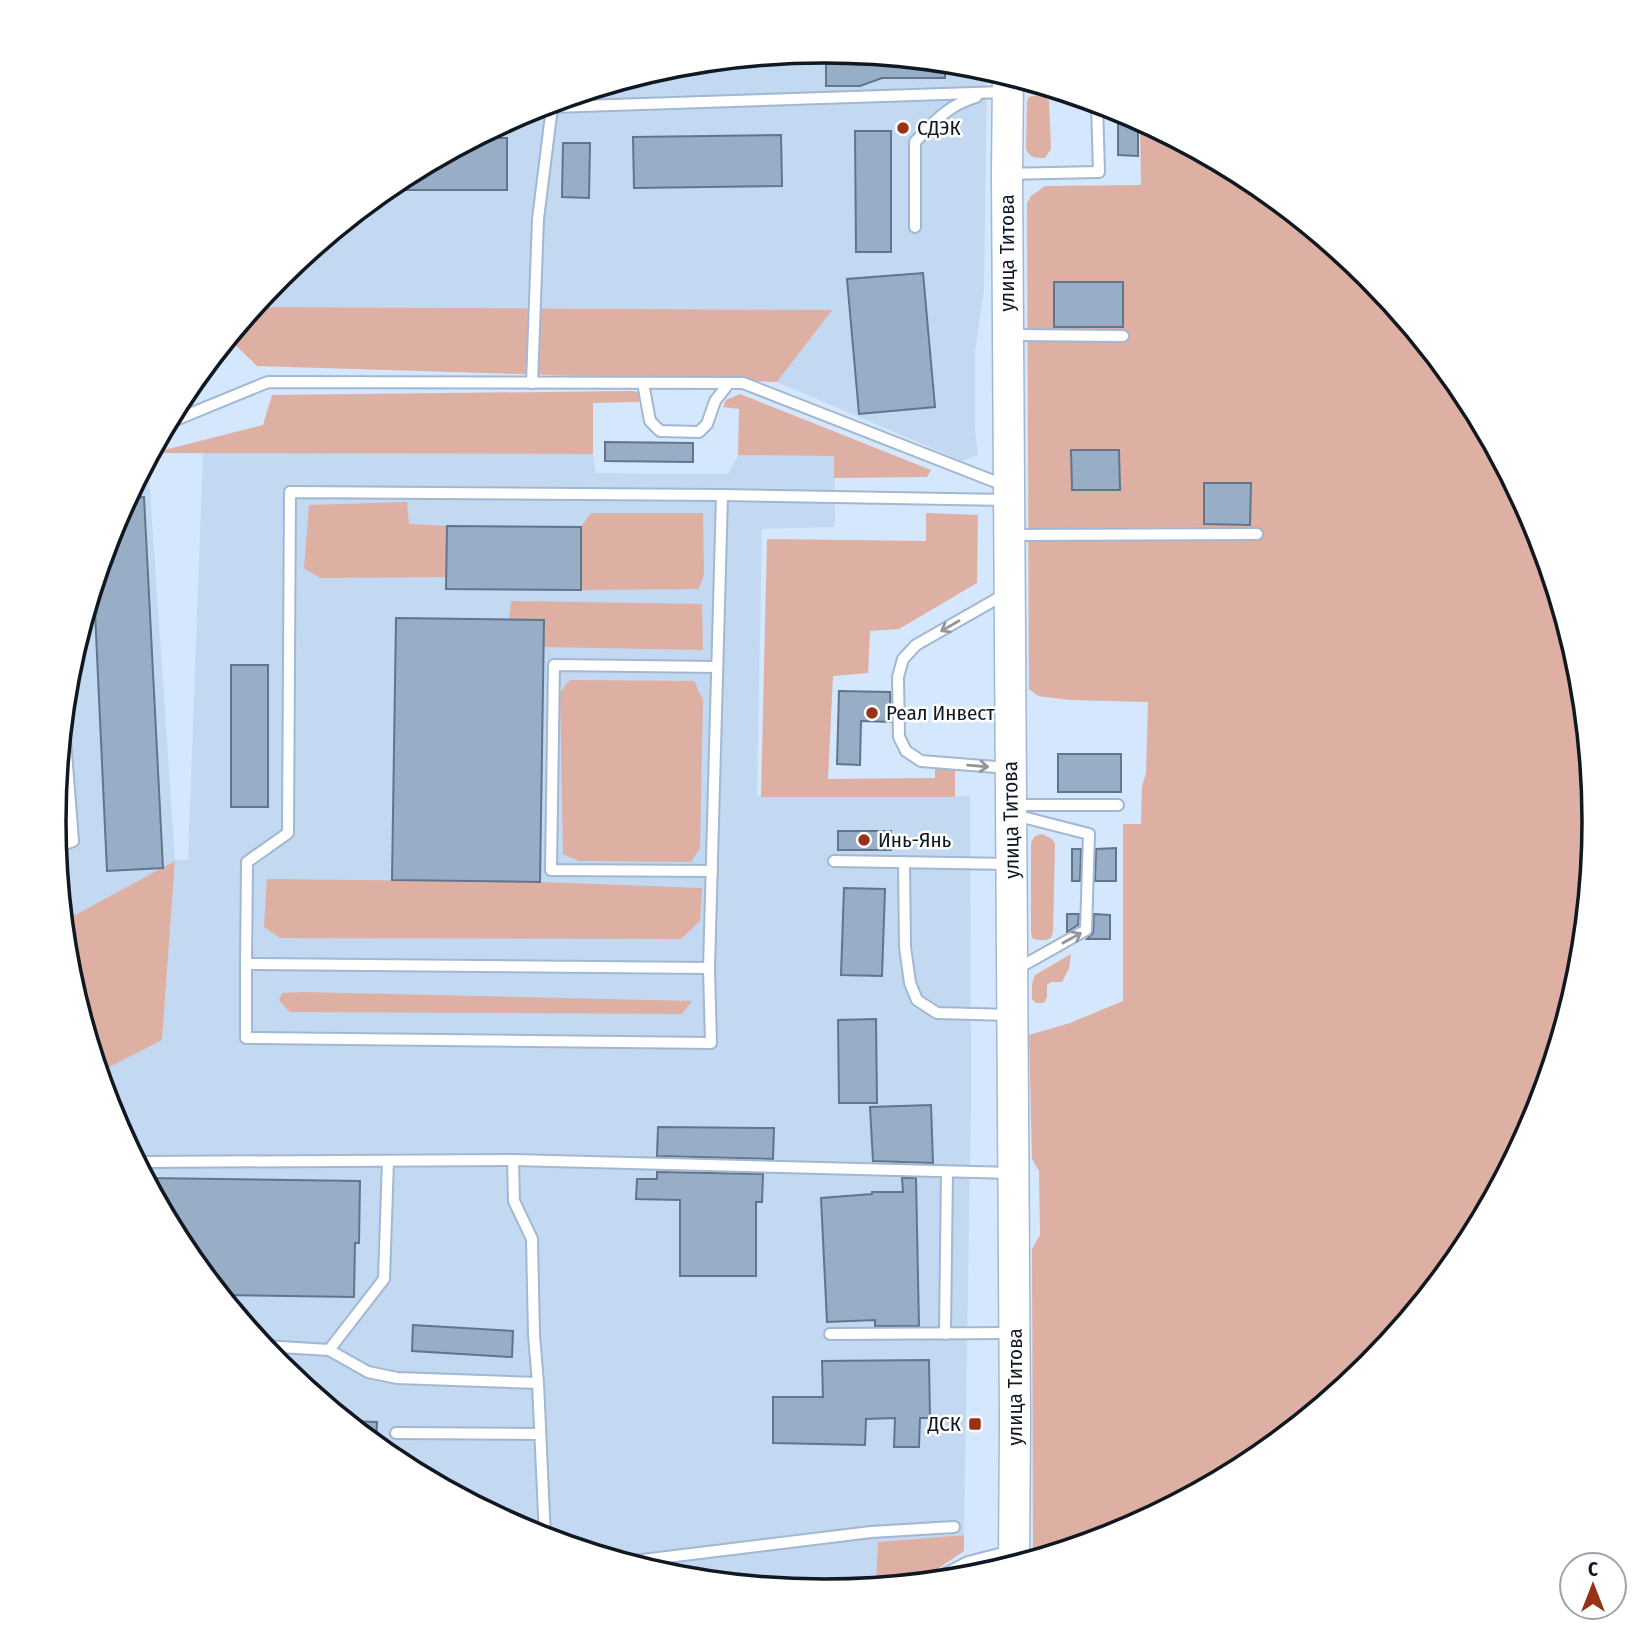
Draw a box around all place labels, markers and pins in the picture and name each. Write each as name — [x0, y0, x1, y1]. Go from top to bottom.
place label: СДЭК — [917, 115, 961, 141]
marker: СДЭК — [895, 120, 911, 136]
place label: Реал Инвест — [886, 700, 995, 726]
marker: Реал Инвест — [864, 705, 880, 721]
place label: Инь-Янь — [878, 827, 952, 853]
marker: Инь-Янь — [856, 832, 872, 848]
place label: ДСК — [926, 1411, 962, 1437]
marker: ДСК — [967, 1416, 983, 1432]

